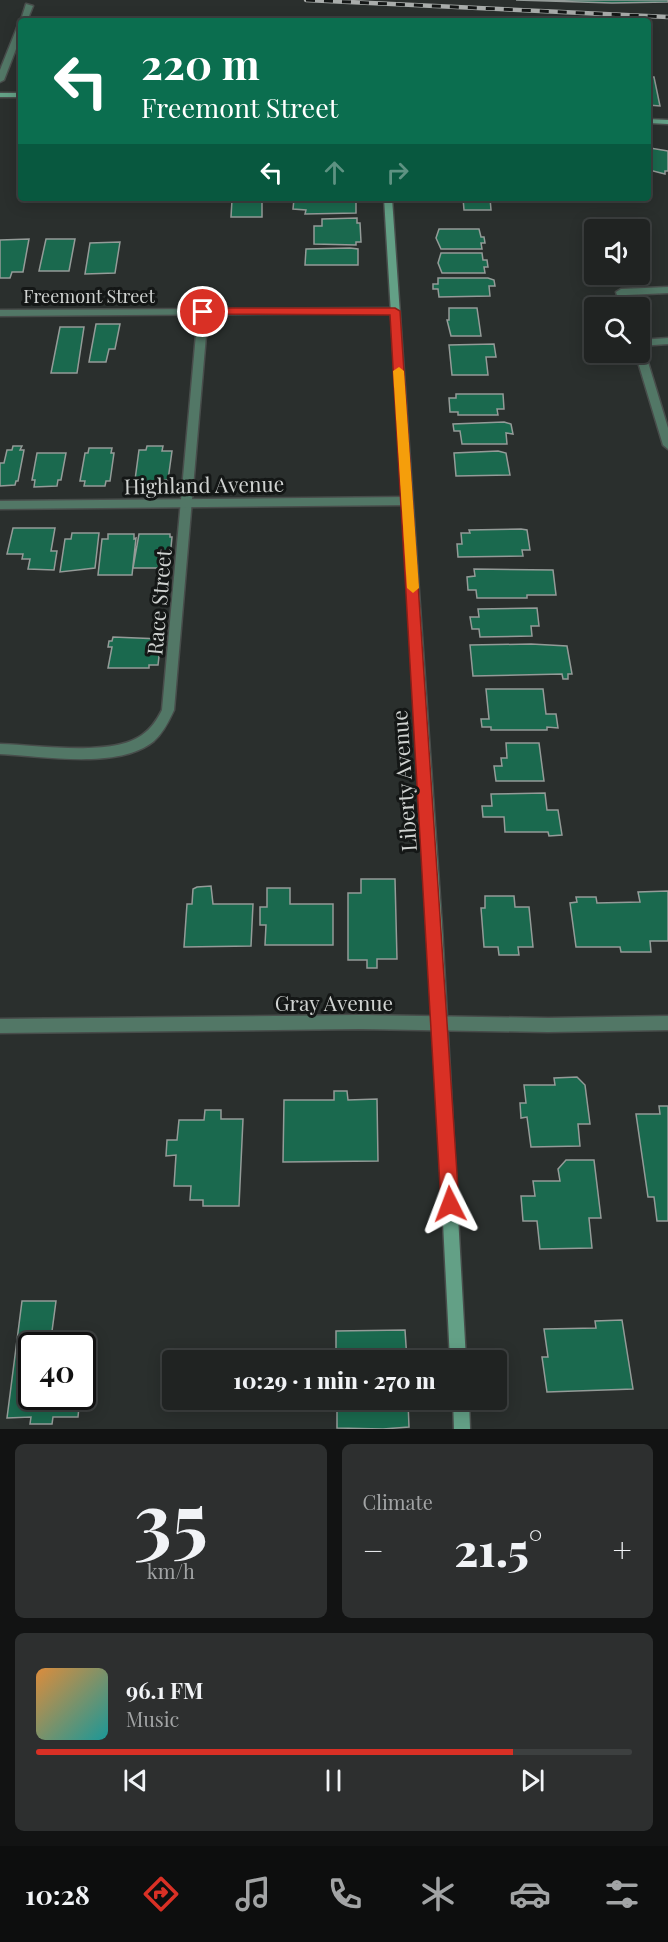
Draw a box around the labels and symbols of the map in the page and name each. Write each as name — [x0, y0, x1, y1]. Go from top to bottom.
street label: Freemont Street — [23, 284, 155, 308]
pin — [177, 286, 228, 337]
street label: Highland Avenue — [124, 469, 284, 499]
street label: Race Street — [139, 547, 177, 656]
street label: Liberty Avenue — [384, 709, 422, 853]
street label: Gray Avenue — [275, 988, 393, 1016]
position arrow — [418, 1172, 482, 1236]
speed limit sign: 40 — [18, 1332, 96, 1410]

